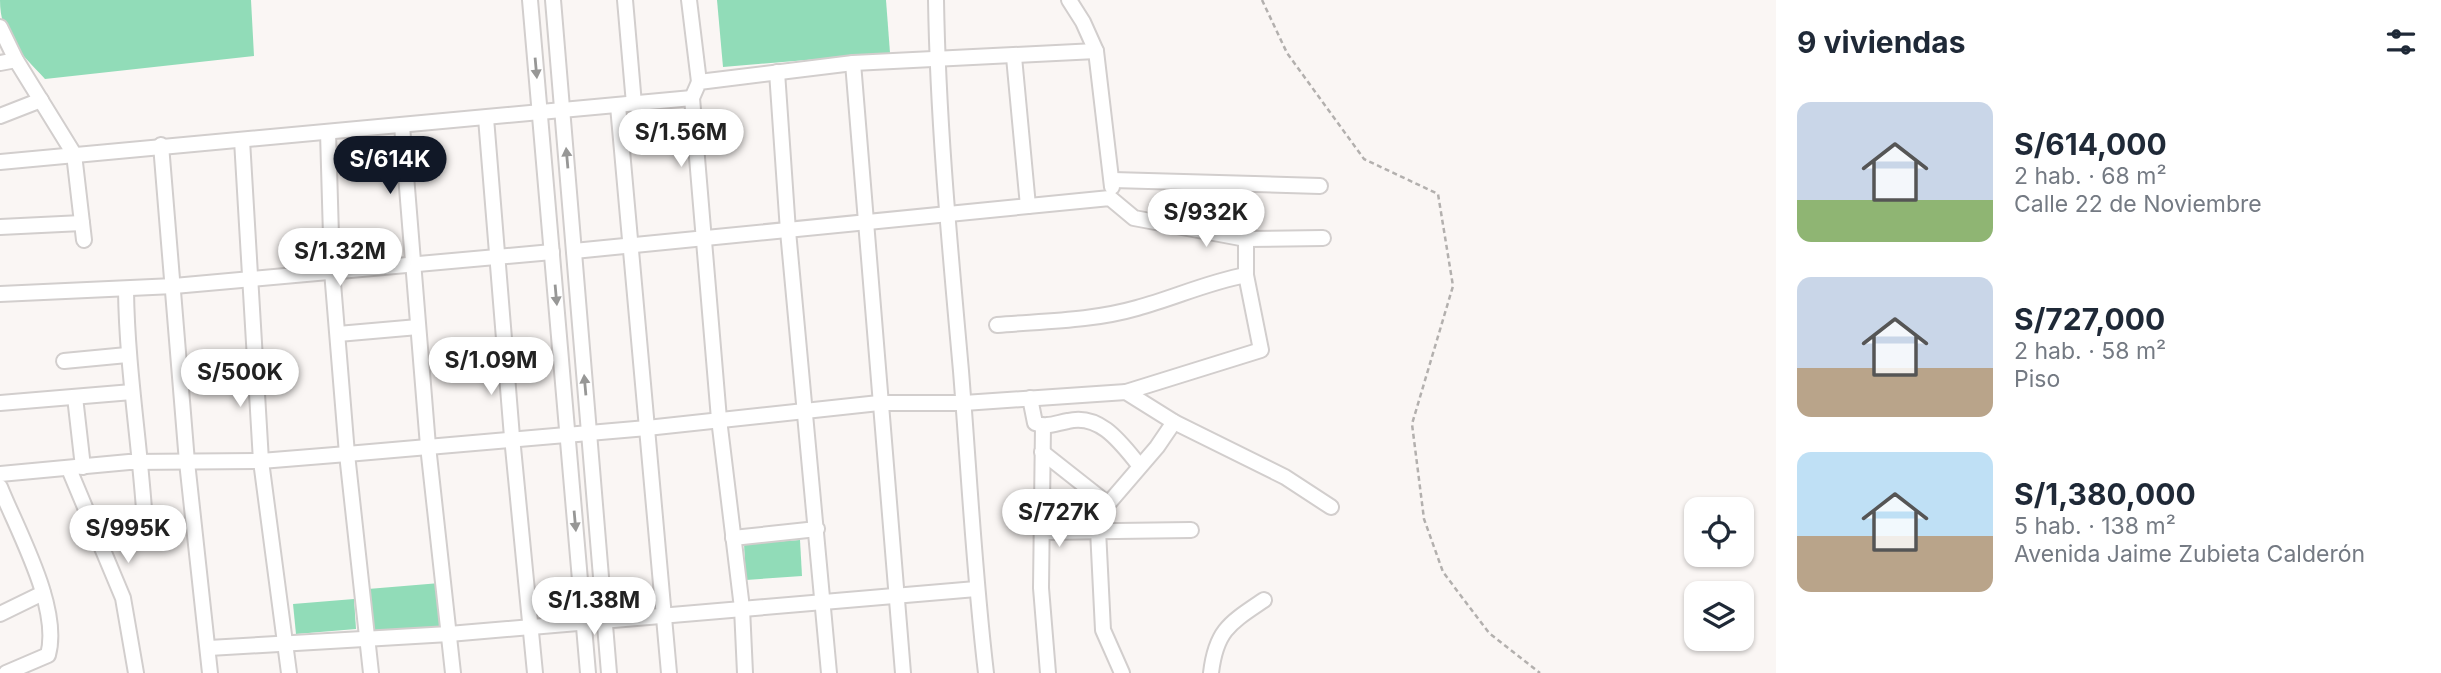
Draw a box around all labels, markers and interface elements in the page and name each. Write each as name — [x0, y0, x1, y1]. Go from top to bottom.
icon: filters — [2382, 23, 2420, 61]
text: 9 viviendas — [1797, 24, 1966, 60]
one-way arrow — [531, 57, 542, 79]
pin: S/1.56M — [616, 110, 746, 169]
text: S/1.56M — [635, 118, 727, 146]
text: S/614,000 — [2014, 126, 2167, 162]
icon: home — [1853, 130, 1937, 214]
pin: S/614K — [333, 136, 447, 196]
text: S/614K — [350, 145, 430, 173]
one-way arrow — [561, 147, 572, 169]
text: 2 hab. · 68 m² — [2014, 162, 2167, 190]
pin: S/932K — [1149, 190, 1263, 249]
text: Calle 22 de Noviembre — [2014, 190, 2262, 218]
text: S/932K — [1164, 198, 1248, 226]
pin: S/1.32M — [275, 229, 405, 288]
text: S/1.32M — [294, 237, 386, 265]
one-way arrow — [550, 284, 561, 306]
text: S/727,000 — [2014, 301, 2165, 337]
icon: home — [1853, 305, 1937, 389]
text: 2 hab. · 58 m² — [2014, 337, 2166, 365]
pin: S/1.09M — [426, 338, 556, 397]
text: S/1.09M — [445, 346, 537, 374]
pin: S/500K — [183, 350, 297, 409]
text: S/500K — [197, 358, 283, 386]
text: Piso — [2014, 365, 2060, 393]
one-way arrow — [579, 374, 590, 396]
text: S/1,380,000 — [2014, 476, 2196, 512]
icon: home — [1853, 480, 1937, 564]
pin: S/727K — [1002, 490, 1116, 549]
map controls — [1684, 497, 1754, 651]
button: locate — [1684, 497, 1754, 567]
text: S/727K — [1018, 498, 1100, 526]
pin: S/995K — [71, 505, 185, 565]
one-way arrow — [570, 511, 581, 533]
text: 5 hab. · 138 m² — [2014, 512, 2176, 540]
text: S/995K — [85, 514, 171, 542]
text: Avenida Jaime Zubieta Calderón — [2014, 540, 2365, 568]
pin: S/1.38M — [529, 578, 659, 637]
button: layers — [1684, 581, 1754, 651]
text: S/1.38M — [548, 586, 640, 614]

